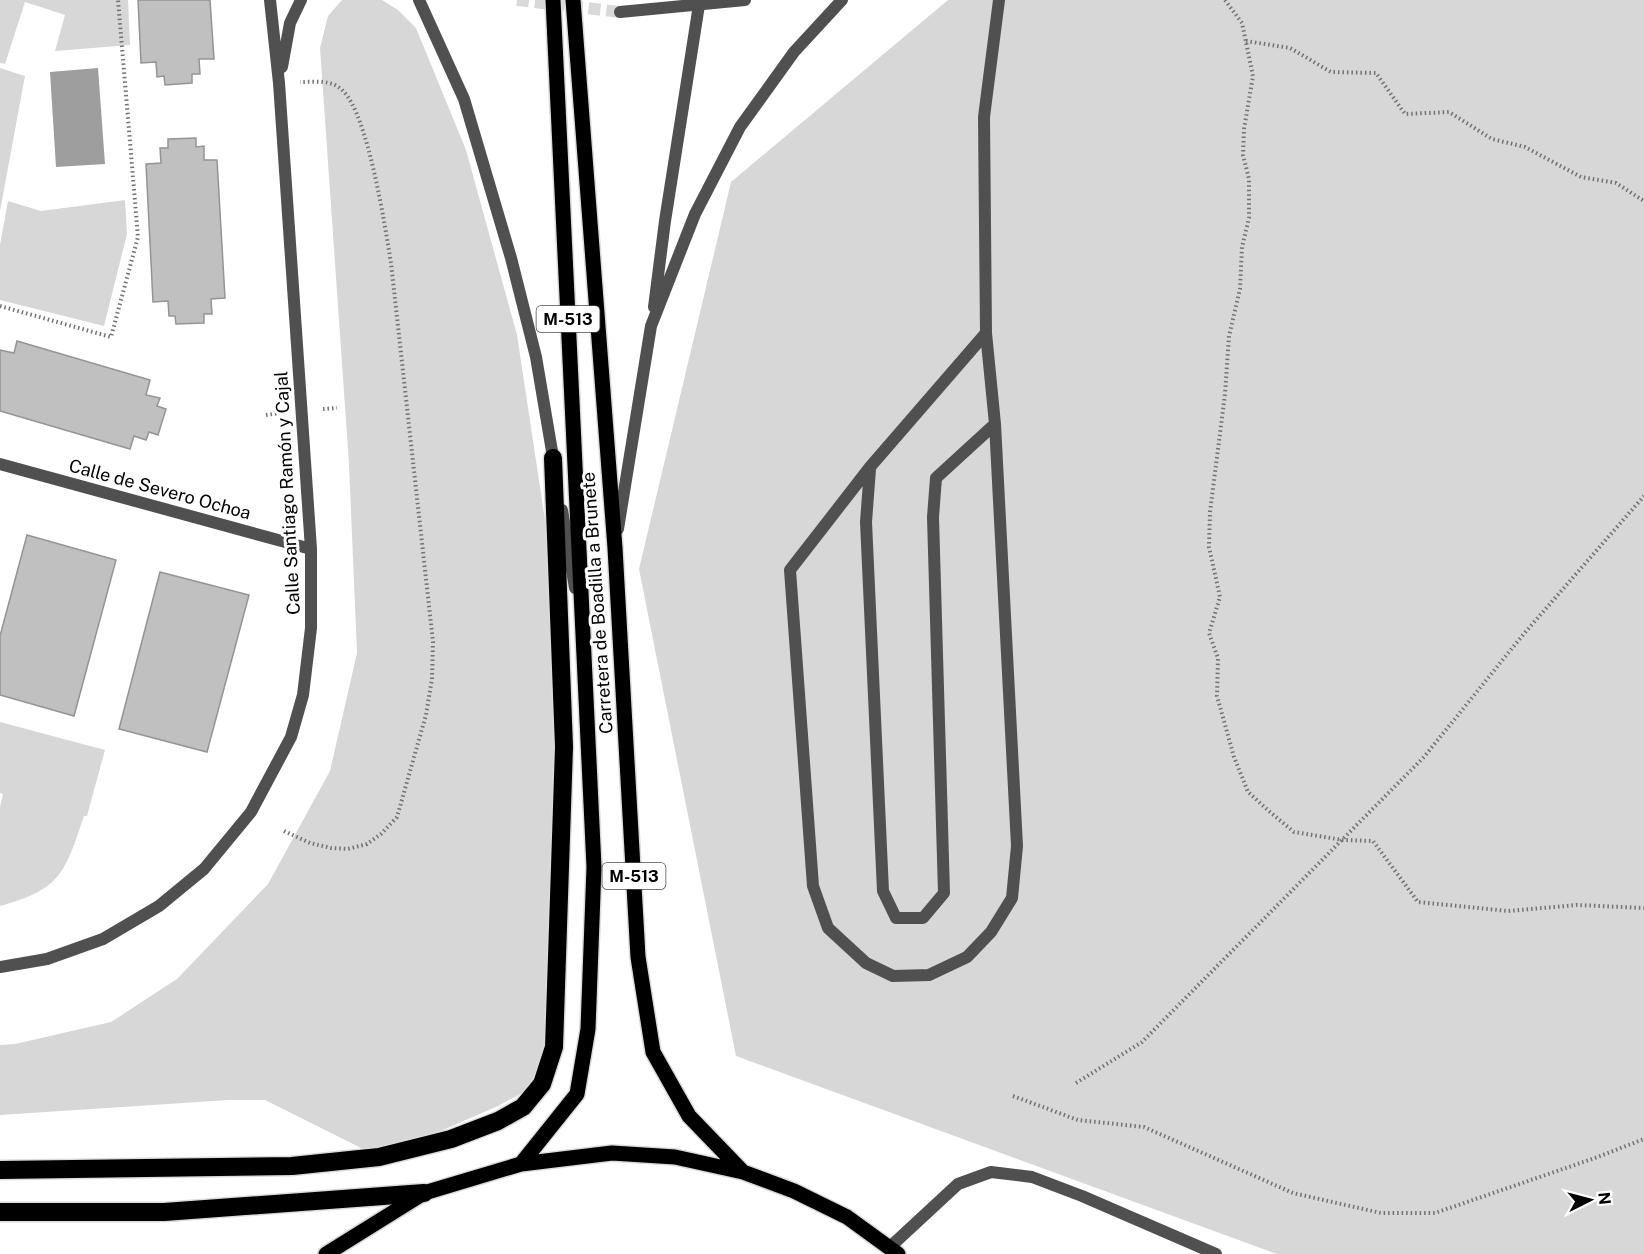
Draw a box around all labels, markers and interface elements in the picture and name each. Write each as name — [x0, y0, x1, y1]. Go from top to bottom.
road number: M-513 — [536, 306, 600, 332]
street label: Calle Santiago Ramón y Cajal — [270, 371, 304, 615]
street label: Calle de Severo Ochoa — [67, 455, 253, 523]
street label: Carretera de Boadilla a Brunete — [577, 471, 617, 735]
road number: M-513 — [602, 863, 666, 889]
north arrow — [1560, 1170, 1620, 1230]
text: N — [1594, 1191, 1615, 1206]

